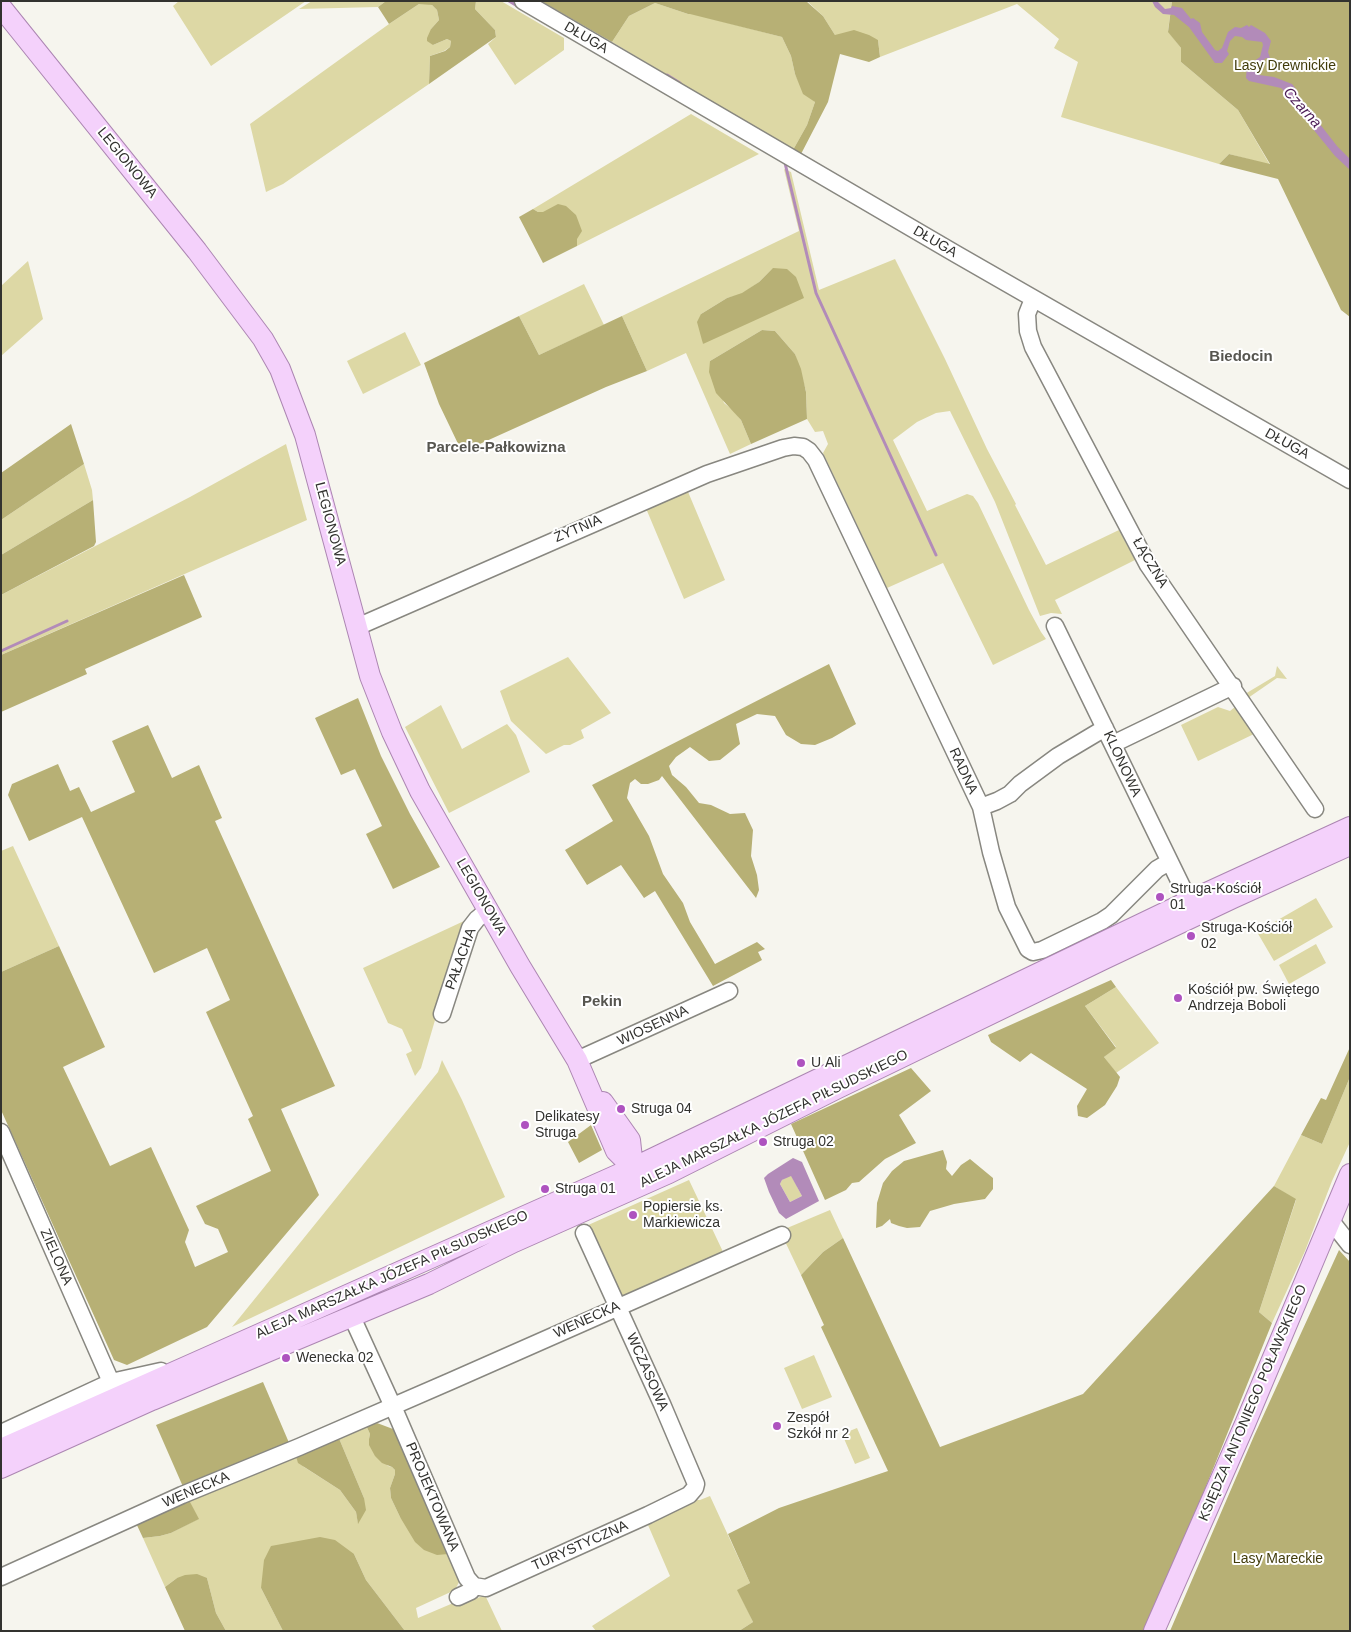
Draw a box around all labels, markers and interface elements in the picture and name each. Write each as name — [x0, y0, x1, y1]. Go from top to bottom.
street label: DŁUGA — [561, 19, 611, 57]
park label: Lasy Drewnickie — [1234, 58, 1336, 74]
water label: Czarna — [1279, 84, 1325, 132]
street label: LEGIONOWA — [93, 124, 161, 202]
street label: DŁUGA — [910, 223, 960, 261]
district label: Biedocin — [1209, 348, 1273, 366]
street label: DŁUGA — [1262, 425, 1312, 463]
district label: Parcele-Pałkowizna — [426, 439, 566, 457]
street label: LEGIONOWA — [311, 480, 349, 568]
street label: ŻYTNIA — [552, 512, 604, 546]
street label: ŁĄCZNA — [1129, 535, 1171, 591]
street label: KLONOWA — [1099, 728, 1145, 800]
street label: RADNA — [945, 745, 981, 797]
street label: LEGIONOWA — [452, 856, 510, 938]
place label: Struga-Kościół 01 — [1170, 881, 1261, 914]
marker: Struga-Kościół 01 — [1154, 891, 1166, 903]
place label: Struga-Kościół 02 — [1201, 920, 1292, 952]
street label: PAŁACHA — [442, 926, 480, 992]
marker: Struga-Kościół 02 — [1185, 930, 1197, 942]
place label: Kościół pw. Świętego Andrzeja Boboli — [1188, 982, 1320, 1014]
marker: Kościół pw. Świętego Andrzeja Boboli — [1172, 992, 1184, 1004]
district label: Pekin — [582, 993, 622, 1011]
street label: WIOSENNA — [615, 1002, 691, 1050]
street label: ALEJA MARSZAŁKA JÓZEFA PIŁSUDSKIEGO — [637, 1046, 911, 1192]
place label: U Ali — [811, 1055, 841, 1071]
marker: U Ali — [795, 1057, 807, 1069]
place label: Struga 04 — [631, 1101, 692, 1117]
marker: Struga 04 — [615, 1103, 627, 1115]
place label: Delikatesy Struga — [535, 1109, 600, 1142]
marker: Delikatesy Struga — [519, 1119, 531, 1131]
place label: Struga 02 — [773, 1134, 834, 1150]
marker: Struga 02 — [757, 1136, 769, 1148]
place label: Struga 01 — [555, 1181, 616, 1197]
marker: Struga 01 — [539, 1183, 551, 1195]
place label: Popiersie ks. Markiewicza — [643, 1199, 723, 1232]
street label: ALEJA MARSZAŁKA JÓZEFA PIŁSUDSKIEGO — [253, 1207, 531, 1343]
marker: Popiersie ks. Markiewicza — [627, 1209, 639, 1221]
street label: ZIELONA — [36, 1226, 76, 1288]
street label: KSIĘDZA ANTONIEGO POŁAWSKIEGO — [1195, 1282, 1311, 1524]
street label: WENECKA — [551, 1298, 623, 1342]
street label: WCZASOWA — [622, 1330, 672, 1414]
place label: Wenecka 02 — [296, 1350, 374, 1366]
marker: Wenecka 02 — [280, 1352, 292, 1364]
place label: Zespół Szkół nr 2 — [787, 1410, 849, 1442]
marker: Zespół Szkół nr 2 — [771, 1420, 783, 1432]
street label: PROJEKTOWANA — [401, 1440, 463, 1554]
street label: WENECKA — [160, 1468, 232, 1512]
street label: TURYSTYCZNA — [529, 1517, 631, 1575]
park label: Lasy Mareckie — [1233, 1551, 1323, 1567]

